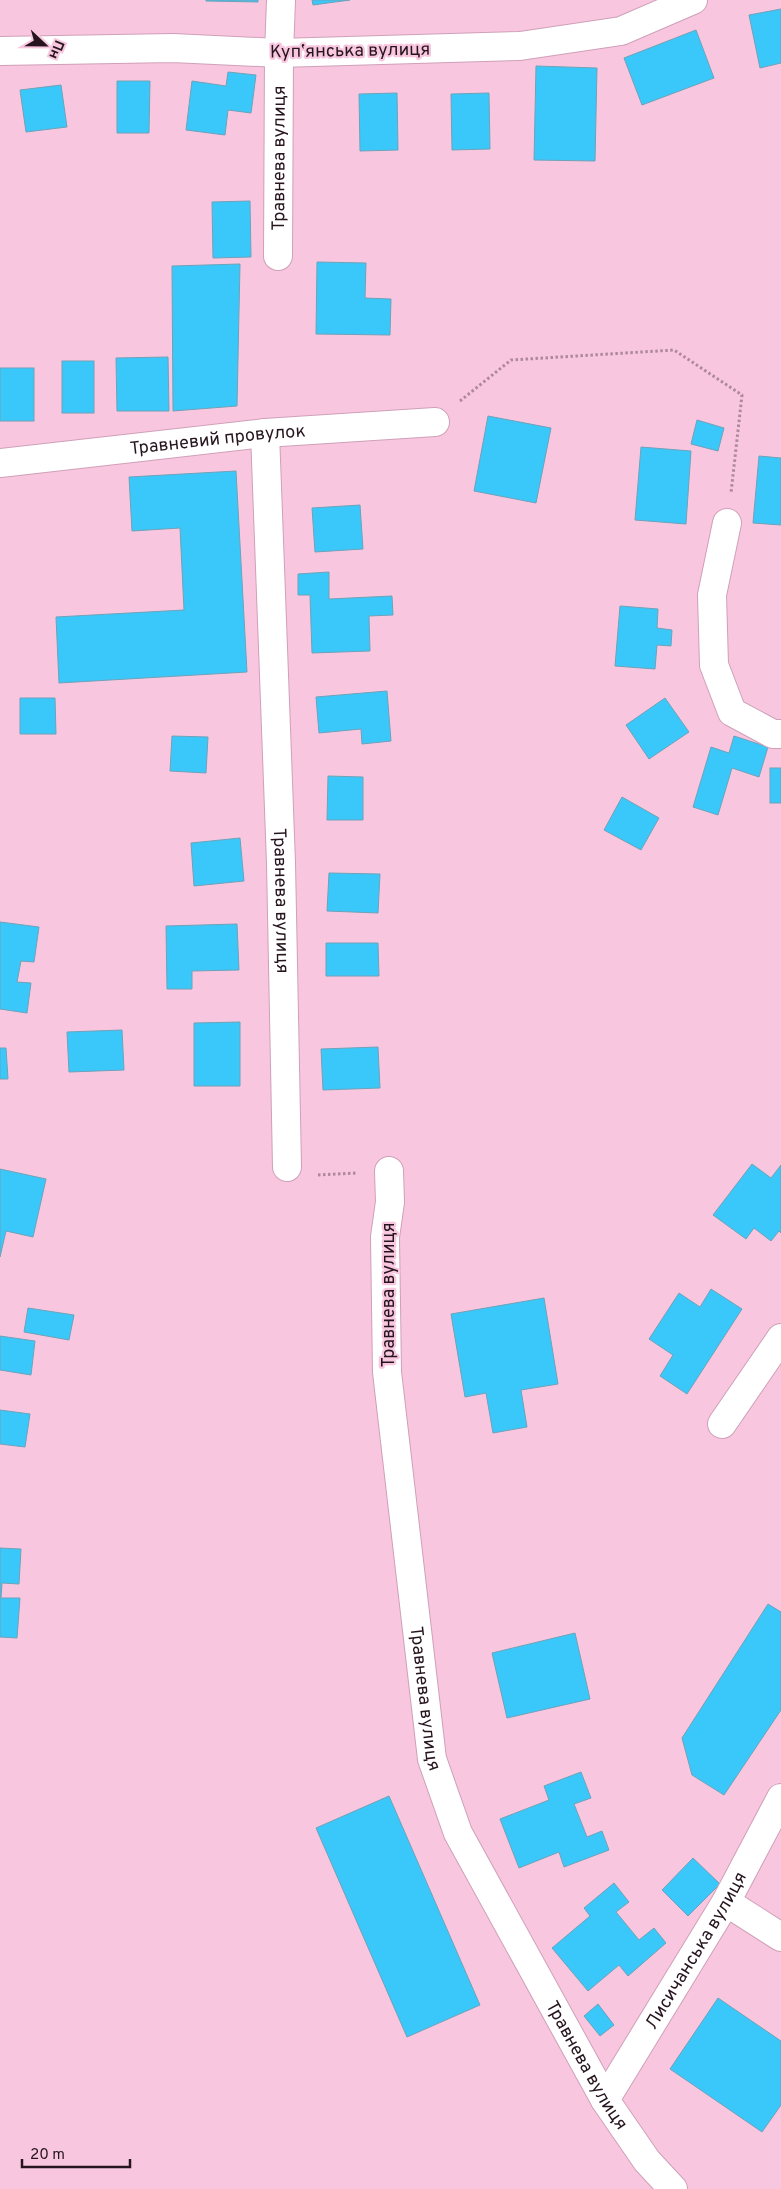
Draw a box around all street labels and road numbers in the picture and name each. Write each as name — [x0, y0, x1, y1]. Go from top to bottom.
street label: Купʼянська вулиця — [270, 39, 430, 64]
street label: Травнева вулиця — [268, 85, 292, 231]
street label: Травневий провулок — [129, 420, 306, 461]
street label: Травнева вулиця — [267, 828, 293, 974]
street label: Травнева вулиця — [378, 1222, 401, 1368]
street label: Травнева вулиця — [404, 1625, 445, 1774]
street label: Лисичанська вулиця — [641, 1868, 753, 2034]
street label: Травнева вулиця — [540, 1997, 632, 2135]

